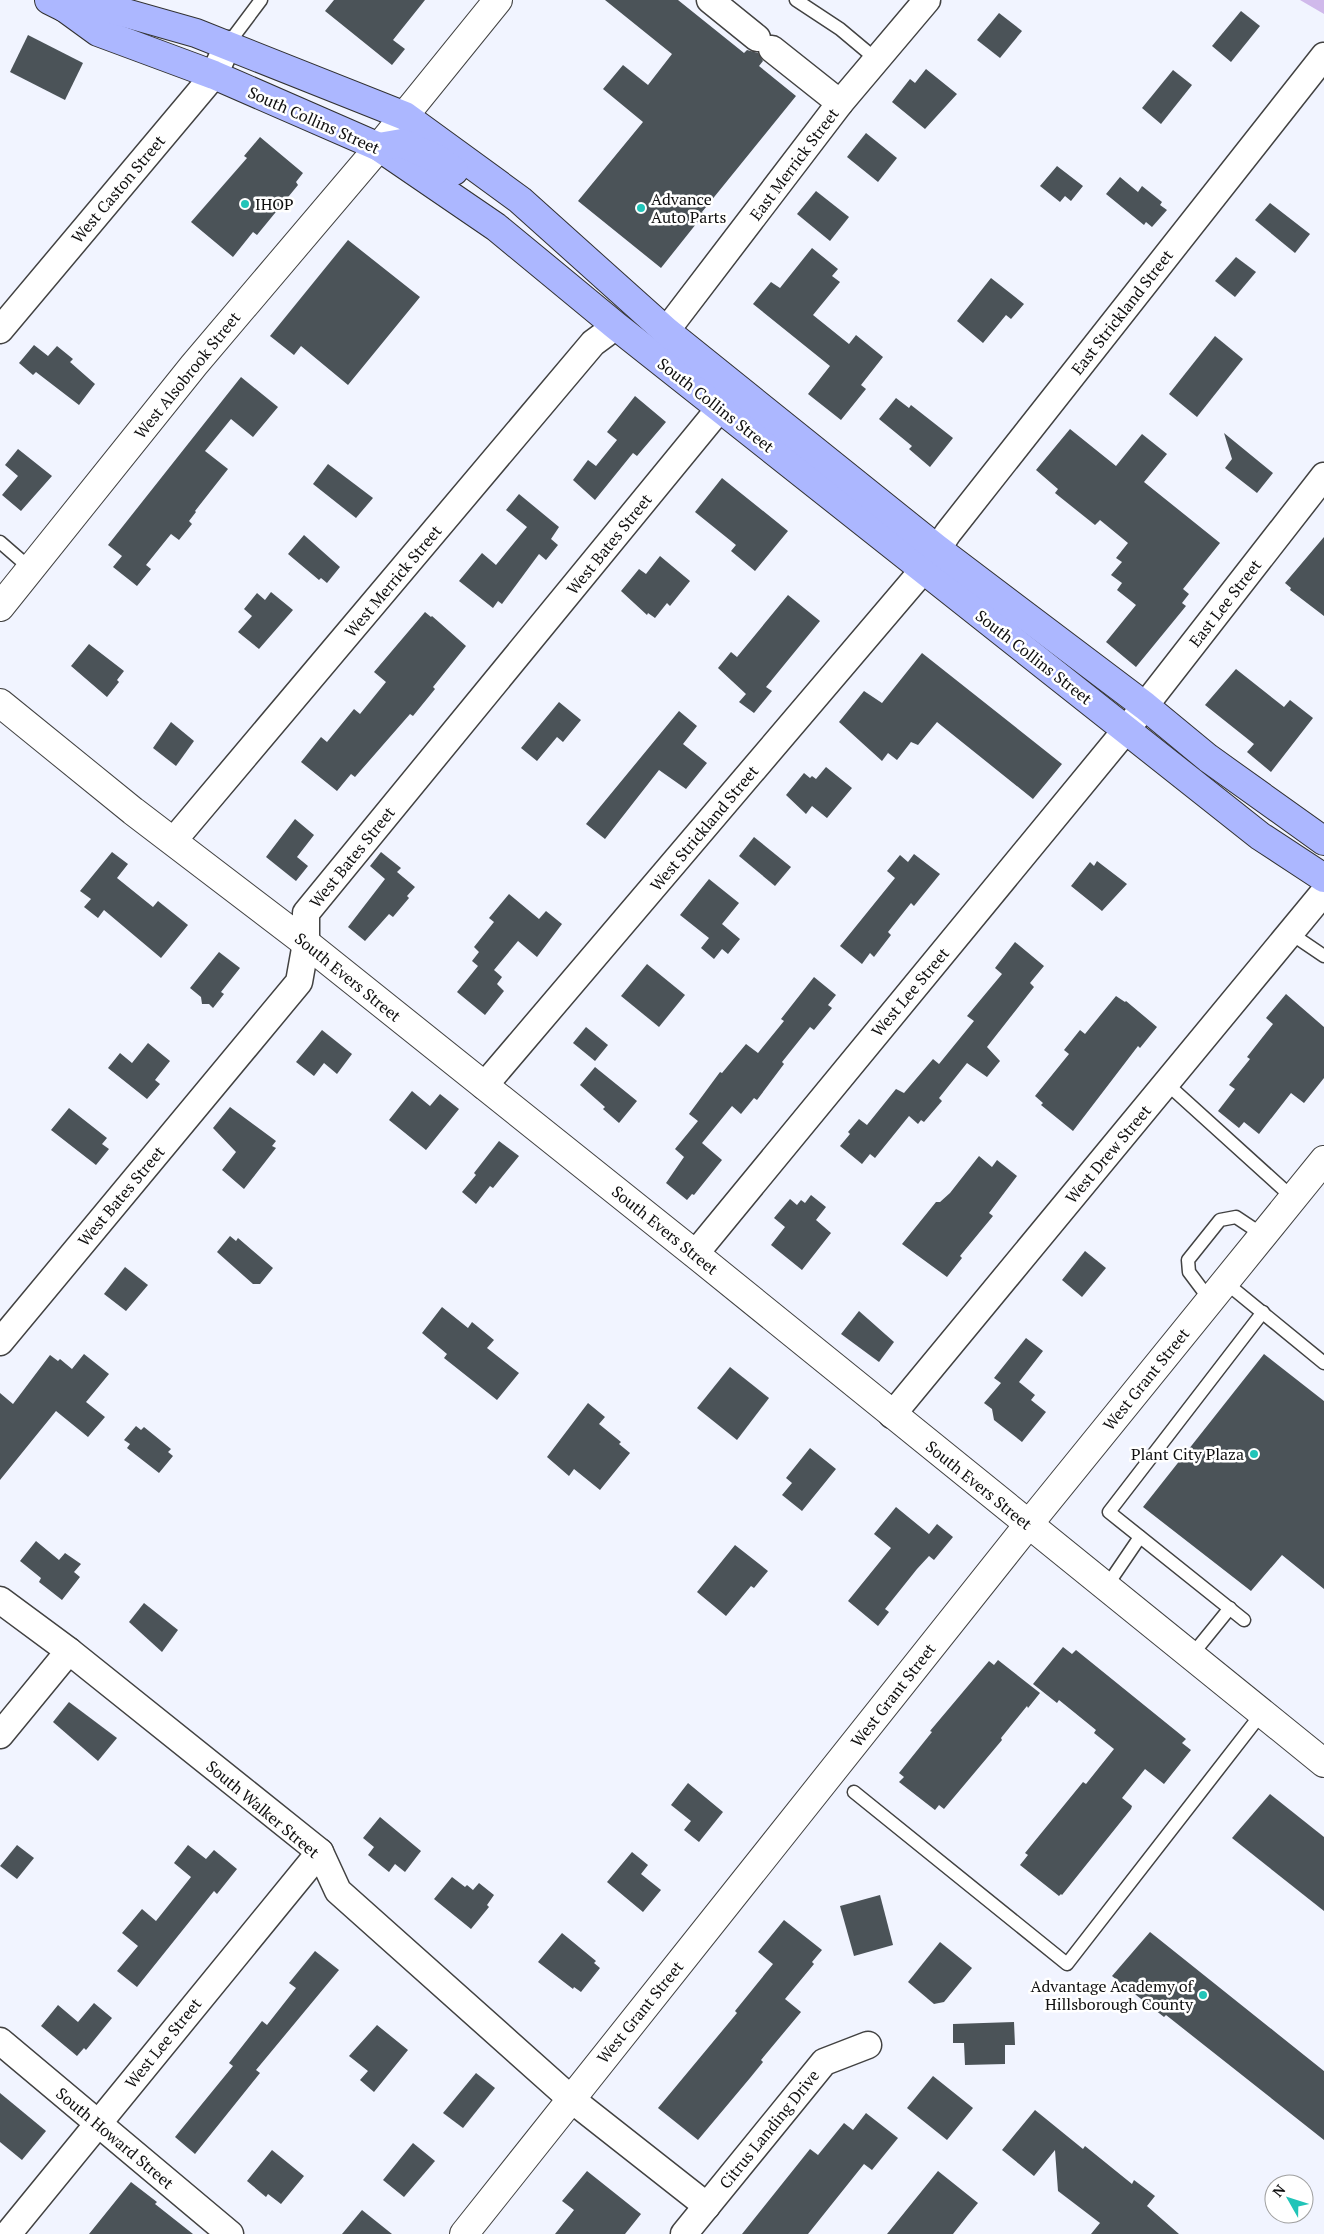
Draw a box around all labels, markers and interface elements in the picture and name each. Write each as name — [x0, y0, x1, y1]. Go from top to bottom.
street label: South Collins Street — [245, 81, 383, 159]
street label: East Merrick Street — [744, 103, 844, 225]
street label: West Caston Street — [66, 130, 170, 248]
place label: Advance Auto Parts — [651, 188, 726, 228]
place label: IHOP — [255, 193, 294, 215]
marker: IHOP — [239, 198, 251, 210]
marker: Advance Auto Parts — [635, 202, 647, 214]
street label: East Strickland Street — [1066, 245, 1178, 379]
street label: West Alsobrook Street — [129, 307, 245, 443]
street label: South Collins Street — [653, 353, 779, 457]
street label: West Bates Street — [561, 489, 657, 599]
street label: West Merrick Street — [340, 520, 446, 642]
street label: East Lee Street — [1184, 555, 1266, 651]
street label: South Collins Street — [971, 605, 1097, 709]
street label: West Strickland Street — [645, 760, 763, 895]
street label: West Bates Street — [304, 802, 400, 912]
street label: South Evers Street — [290, 927, 406, 1027]
street label: West Lee Street — [866, 943, 954, 1041]
street label: West Drew Street — [1060, 1100, 1156, 1208]
street label: West Bates Street — [73, 1141, 169, 1251]
street label: South Evers Street — [607, 1180, 723, 1280]
street label: West Grant Street — [1098, 1323, 1194, 1435]
street label: South Evers Street — [921, 1435, 1037, 1535]
place label: Plant City Plaza — [1131, 1443, 1244, 1465]
marker: Plant City Plaza — [1248, 1448, 1260, 1460]
street label: West Grant Street — [846, 1639, 940, 1751]
street label: South Walker Street — [202, 1755, 324, 1863]
street label: West Grant Street — [592, 1956, 688, 2068]
place label: Advantage Academy of Hillsborough County — [1031, 1975, 1195, 2015]
marker: Advantage Academy of Hillsborough County — [1197, 1989, 1209, 2001]
street label: West Lee Street — [120, 1993, 206, 2093]
street label: Citrus Landing Drive — [714, 2065, 824, 2193]
street label: South Howard Street — [51, 2082, 179, 2194]
north arrow — [1264, 2174, 1314, 2224]
text: N — [1268, 2180, 1289, 2201]

